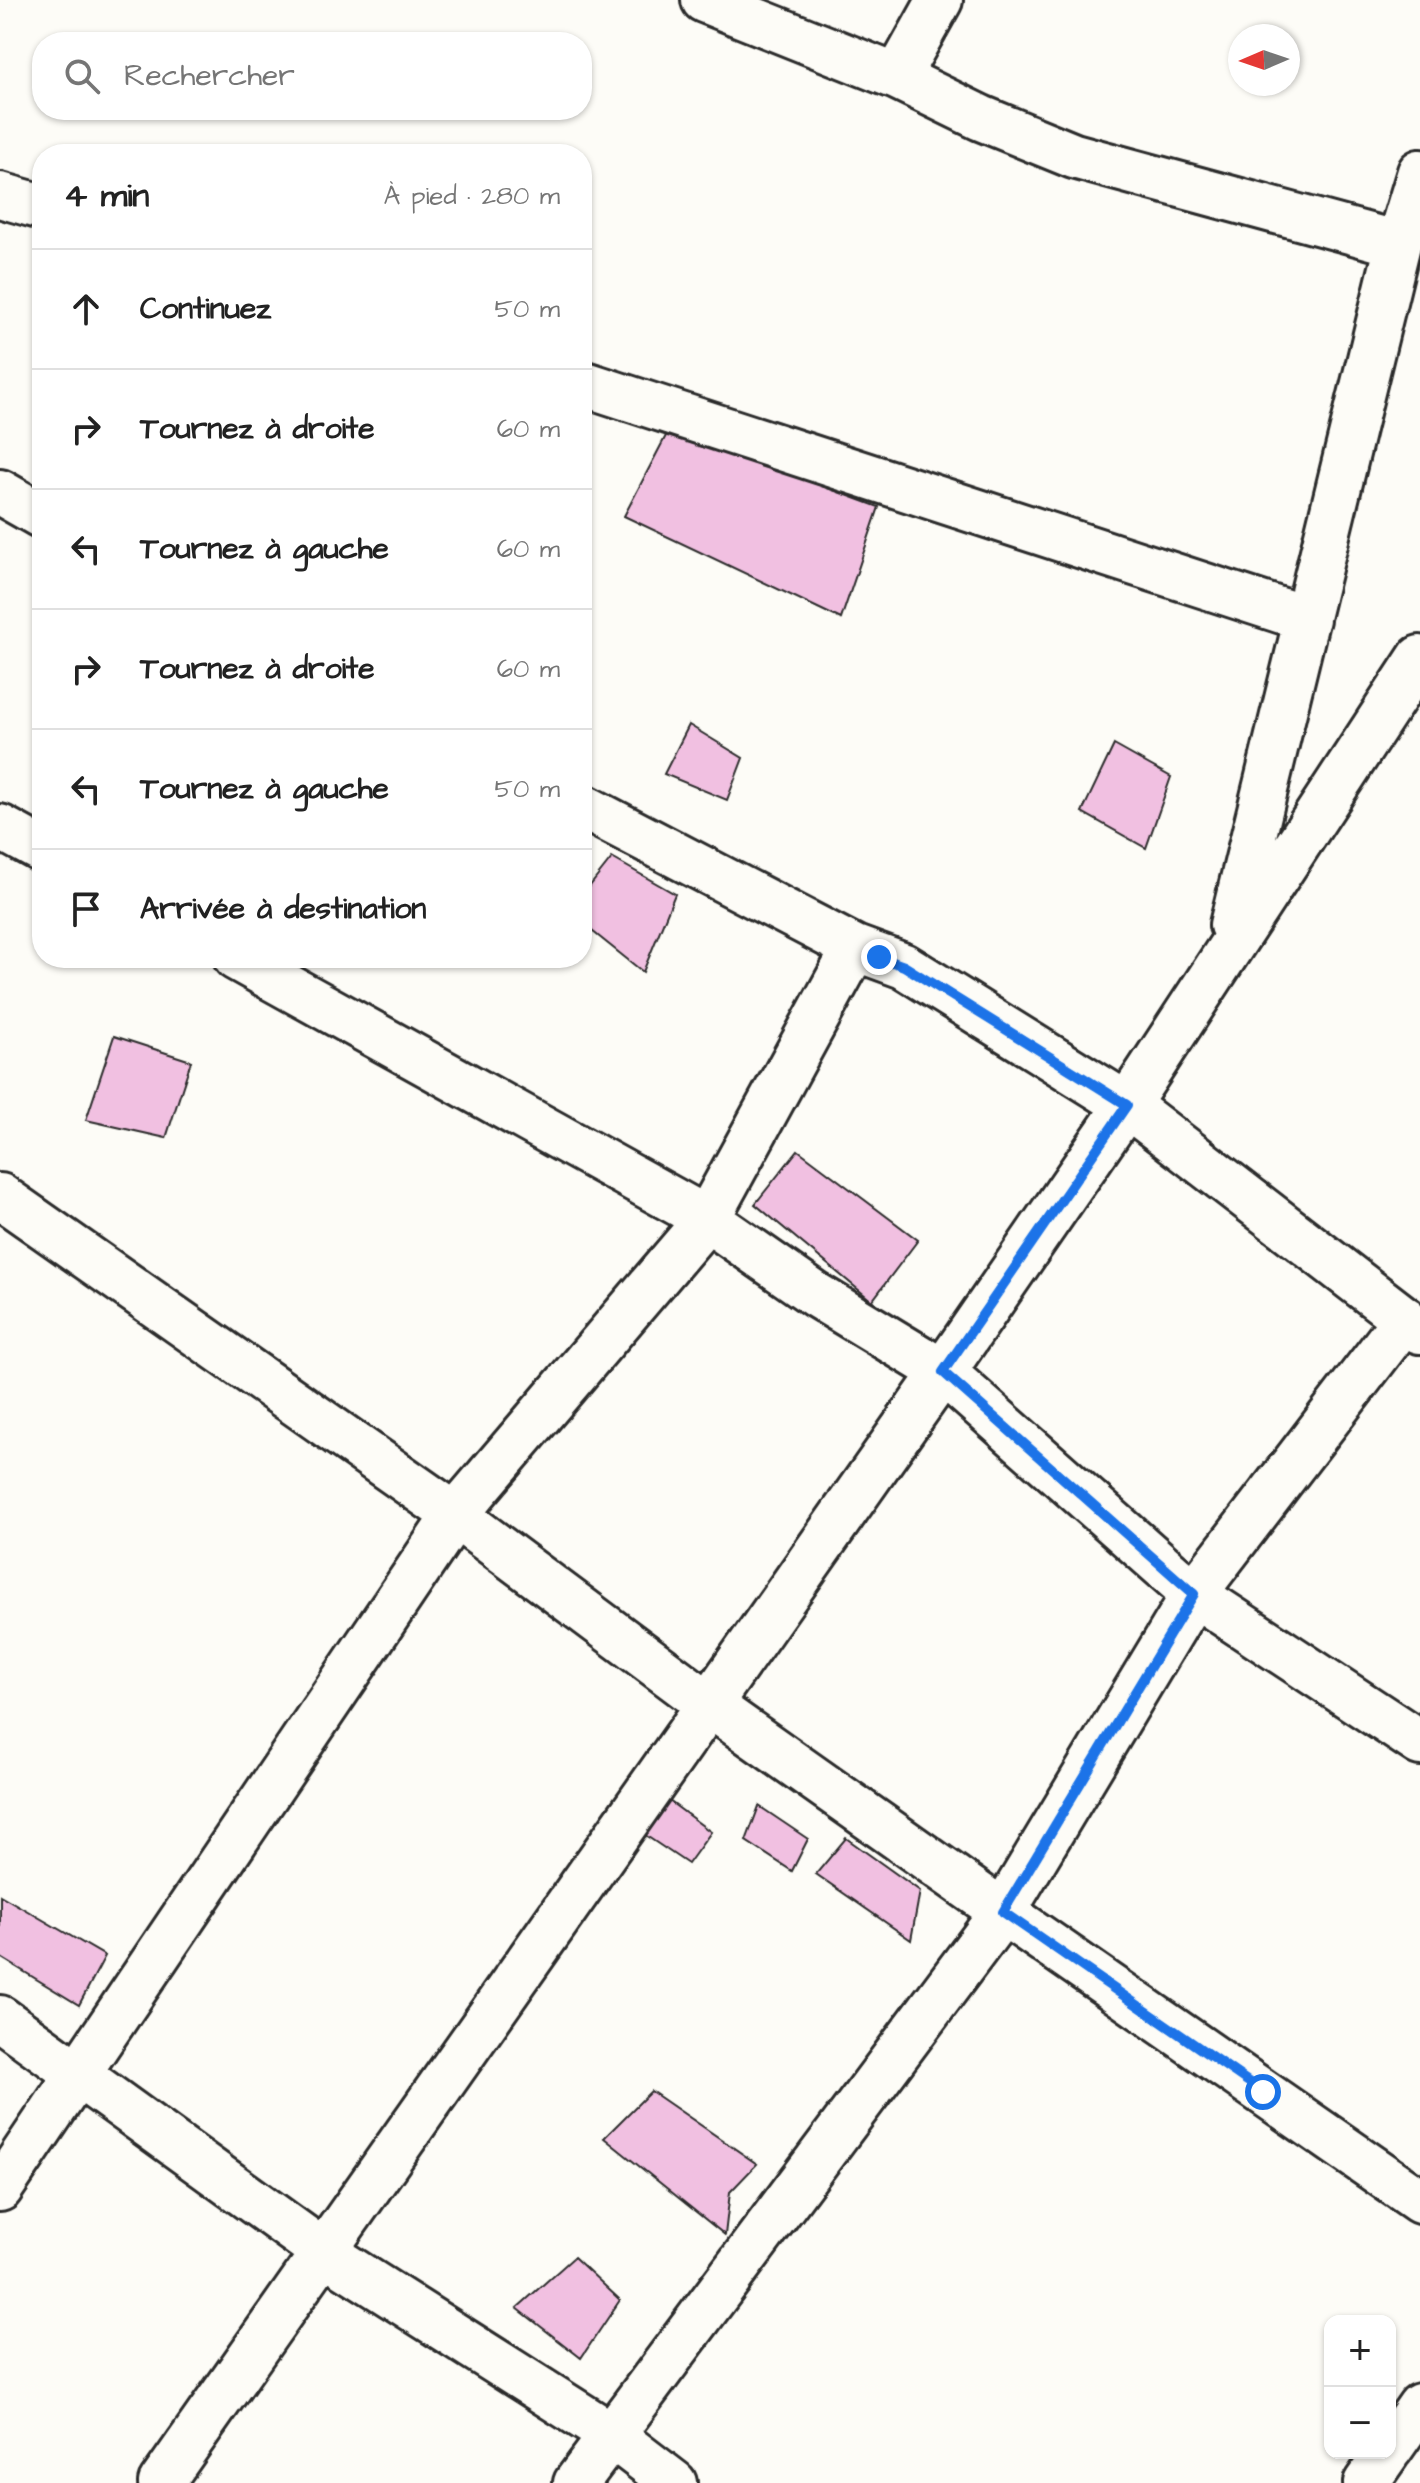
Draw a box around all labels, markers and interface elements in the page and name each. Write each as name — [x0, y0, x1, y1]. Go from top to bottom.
north arrow — [1228, 24, 1300, 96]
search box — [32, 32, 592, 120]
icon: search — [60, 54, 104, 98]
text: Rechercher — [124, 55, 295, 97]
text: 4 min — [64, 172, 149, 220]
text: À pied · 280 m — [384, 178, 560, 214]
icon: ahead — [64, 287, 108, 331]
text: Continuez — [140, 288, 271, 330]
text: 50 m — [495, 291, 560, 327]
icon: right — [64, 407, 108, 451]
text: Tournez à droite — [140, 408, 374, 450]
text: 60 m — [497, 411, 560, 447]
icon: left — [64, 527, 108, 571]
text: Tournez à gauche — [140, 528, 389, 570]
text: 60 m — [497, 531, 560, 567]
icon: right — [64, 647, 108, 691]
text: Tournez à droite — [140, 648, 374, 690]
text: 60 m — [497, 651, 560, 687]
icon: left — [64, 767, 108, 811]
text: Tournez à gauche — [140, 768, 389, 810]
text: 50 m — [495, 771, 560, 807]
icon: arrive — [64, 887, 108, 931]
text: Arrivée à destination — [140, 888, 426, 930]
route end — [861, 939, 897, 975]
route start — [1245, 2074, 1281, 2110]
map controls — [1324, 2315, 1396, 2459]
button: + — [1324, 2315, 1396, 2387]
button: − — [1324, 2387, 1396, 2459]

